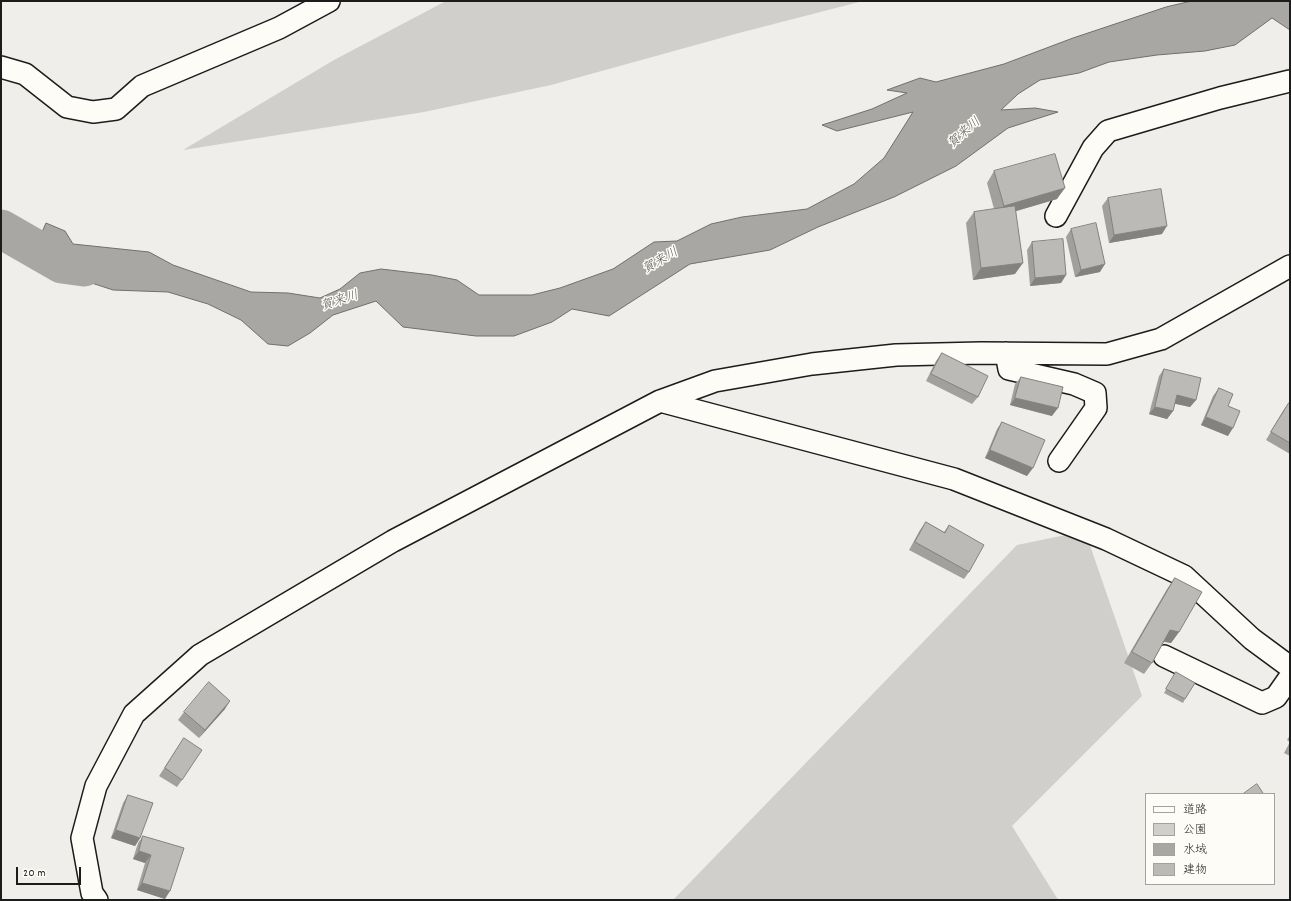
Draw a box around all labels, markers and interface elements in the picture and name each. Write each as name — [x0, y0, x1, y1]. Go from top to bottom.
water label: 賀来川 — [945, 115, 985, 153]
water label: 賀来川 — [640, 245, 682, 279]
water label: 賀来川 — [319, 289, 361, 315]
legend — [1145, 793, 1275, 885]
text: 道路 — [1183, 802, 1207, 819]
text: 公園 — [1183, 822, 1207, 839]
text: 水域 — [1183, 842, 1207, 859]
scale bar — [18, 859, 83, 885]
text: 建物 — [1183, 862, 1207, 879]
text: 20 m — [23, 865, 46, 882]

